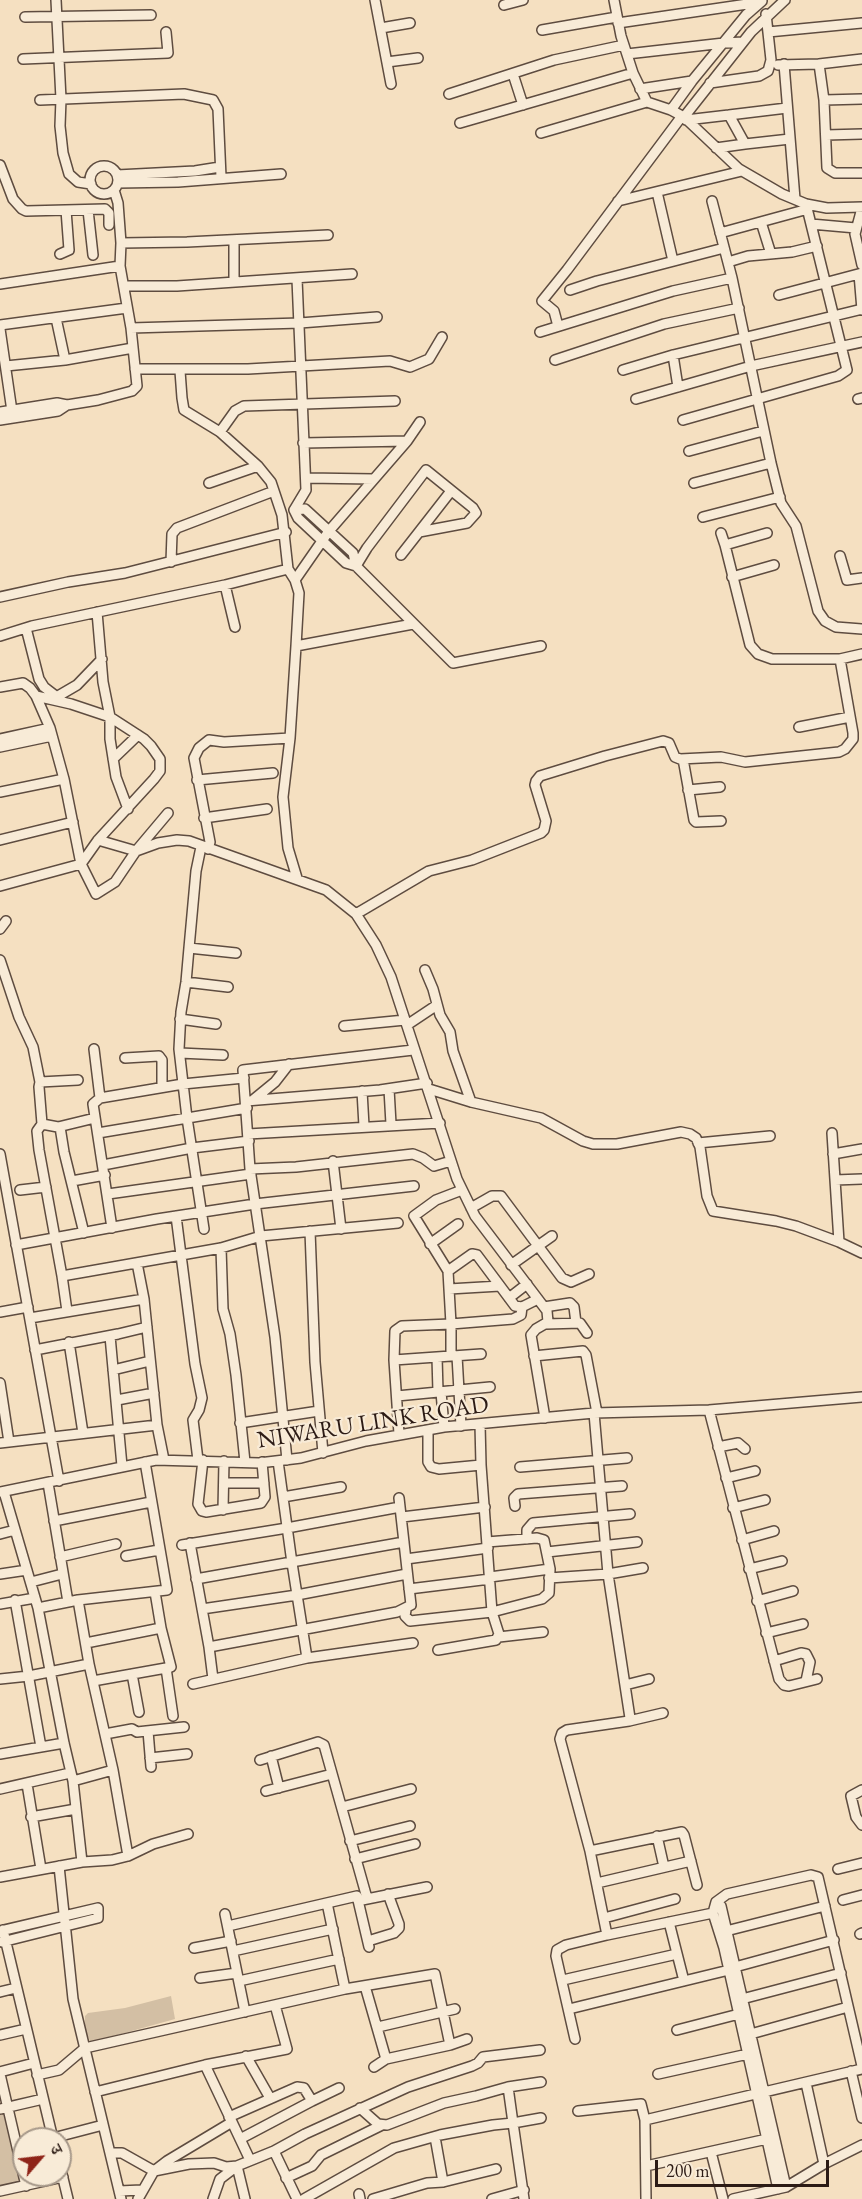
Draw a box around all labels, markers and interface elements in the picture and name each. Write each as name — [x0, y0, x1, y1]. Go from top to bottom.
street label: NIWARU LINK ROAD — [255, 1390, 491, 1456]
north arrow — [12, 2127, 72, 2187]
text: उ — [45, 2141, 68, 2158]
scale bar — [658, 2148, 832, 2186]
text: 200 m — [666, 2159, 710, 2182]

